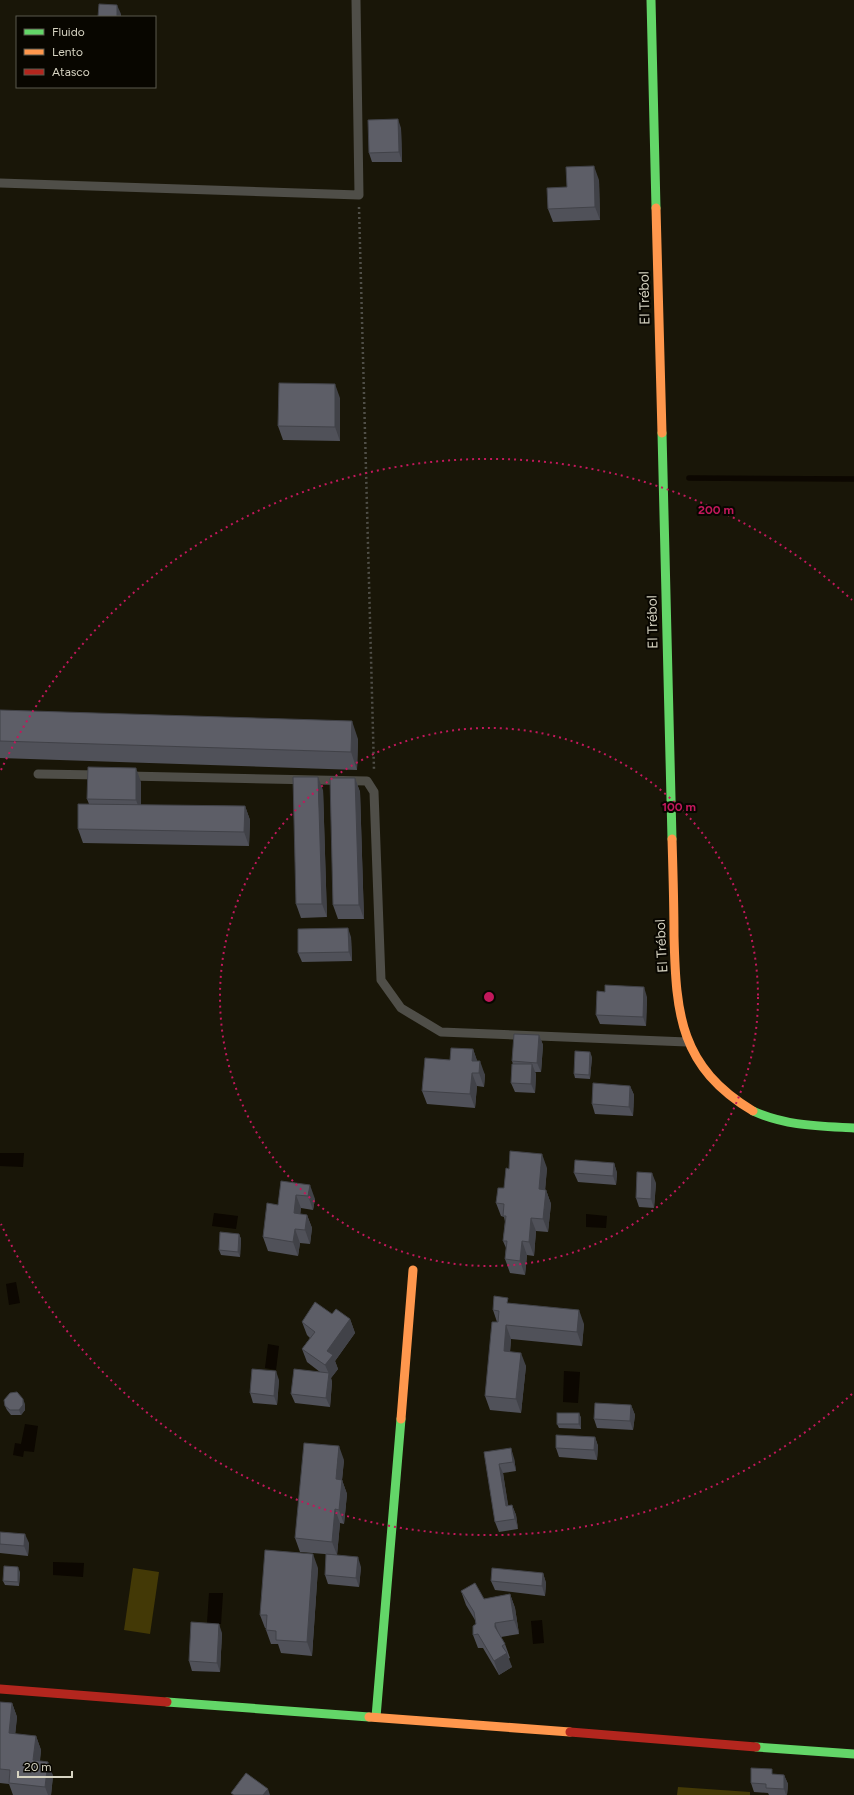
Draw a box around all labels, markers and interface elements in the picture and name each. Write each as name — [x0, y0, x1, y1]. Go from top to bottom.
legend — [16, 16, 156, 88]
text: Fluido — [52, 25, 85, 39]
text: Lento — [52, 45, 83, 59]
text: Atasco — [52, 65, 90, 79]
street label: El Trébol — [636, 271, 653, 325]
text: 200 m — [698, 503, 734, 517]
street label: El Trébol — [644, 595, 661, 649]
text: 100 m — [662, 800, 696, 814]
street label: El Trébol — [652, 919, 671, 973]
centre of rings — [482, 990, 496, 1004]
scale bar — [18, 1753, 72, 1779]
text: 20 m — [24, 1760, 52, 1774]

